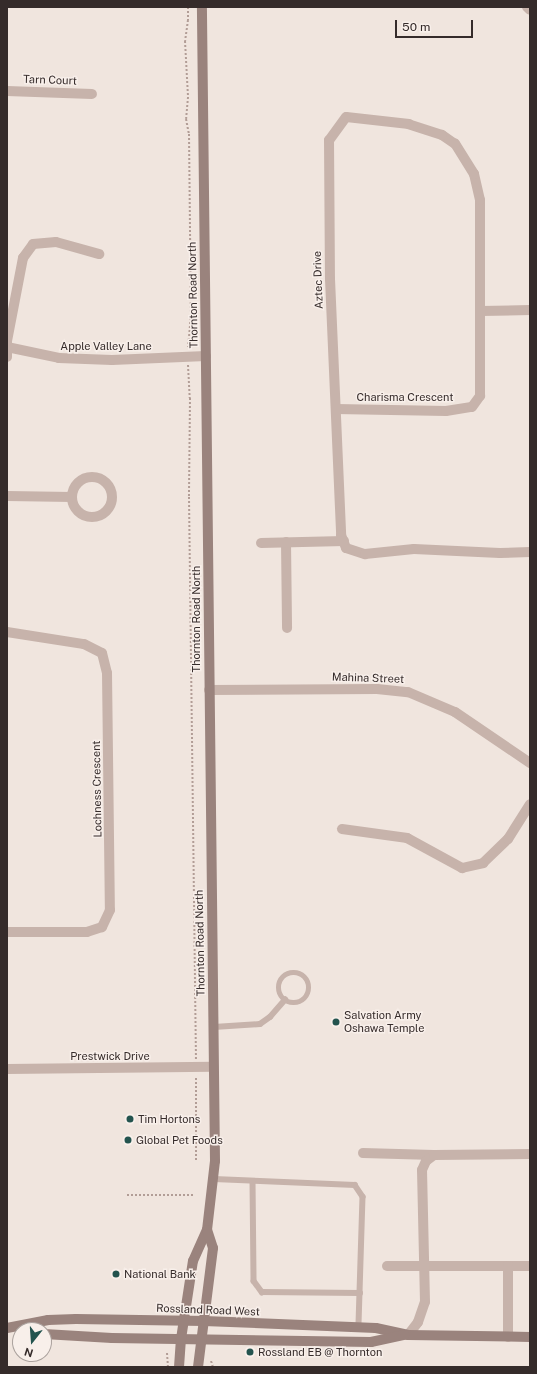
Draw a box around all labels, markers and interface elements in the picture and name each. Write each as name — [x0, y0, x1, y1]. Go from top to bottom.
scale bar — [397, 12, 475, 38]
text: 50 m — [402, 20, 430, 34]
street label: Tarn Court — [23, 72, 77, 88]
street label: Thornton Road North — [185, 241, 201, 349]
street label: Aztec Drive — [310, 251, 326, 309]
street label: Apple Valley Lane — [60, 339, 152, 353]
street label: Charisma Crescent — [357, 390, 453, 404]
street label: Thornton Road North — [189, 566, 203, 672]
street label: Mahina Street — [332, 670, 404, 686]
street label: Lochness Crescent — [90, 740, 104, 838]
street label: Thornton Road North — [192, 889, 208, 997]
place label: Salvation Army Oshawa Temple — [344, 1009, 424, 1035]
marker: Salvation Army Oshawa Temple — [331, 1017, 341, 1027]
street label: Prestwick Drive — [70, 1049, 150, 1063]
place label: Tim Hortons — [138, 1112, 200, 1126]
marker: Tim Hortons — [125, 1114, 135, 1124]
place label: Global Pet Foods — [136, 1133, 223, 1147]
marker: Global Pet Foods — [123, 1135, 133, 1145]
place label: National Bank — [124, 1267, 196, 1281]
marker: National Bank — [111, 1269, 121, 1279]
street label: Rossland Road West — [156, 1302, 260, 1318]
north arrow — [12, 1322, 52, 1362]
place label: Rossland EB @ Thornton — [258, 1345, 382, 1359]
text: N — [23, 1346, 35, 1360]
marker: Rossland EB @ Thornton — [245, 1347, 255, 1357]

